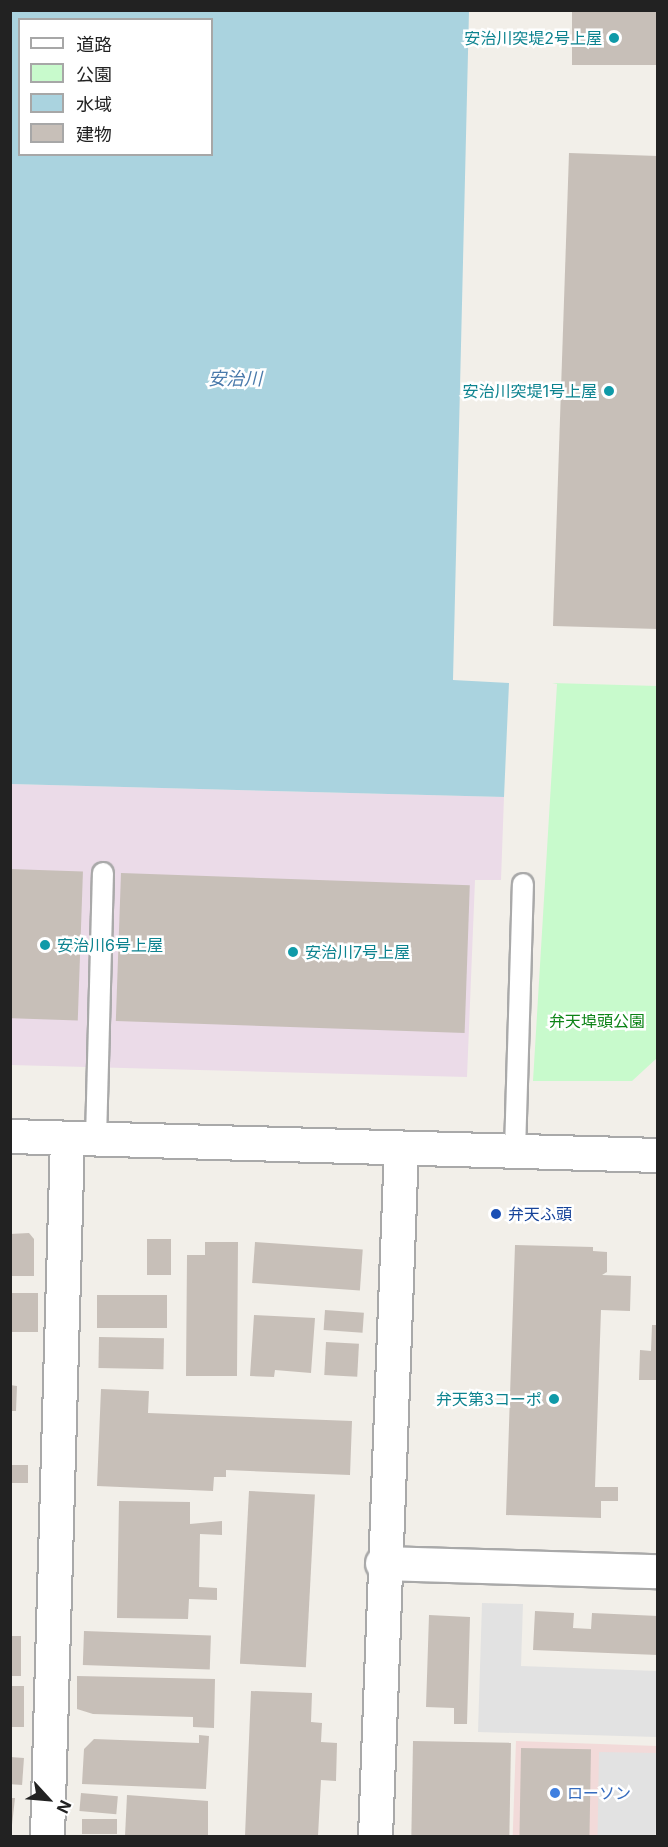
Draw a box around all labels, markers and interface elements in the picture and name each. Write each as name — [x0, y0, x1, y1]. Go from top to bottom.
legend — [18, 18, 213, 156]
place label: 安治川突堤2号上屋 — [464, 28, 602, 48]
marker: 安治川突堤2号上屋 — [607, 31, 621, 45]
text: 道路 — [76, 34, 112, 55]
text: 公園 — [76, 64, 112, 85]
text: 水域 — [76, 94, 112, 115]
text: 建物 — [76, 124, 112, 145]
water label: 安治川 — [208, 368, 262, 390]
place label: 安治川突堤1号上屋 — [462, 381, 597, 401]
marker: 安治川突堤1号上屋 — [602, 384, 616, 398]
place label: 安治川6号上屋 — [57, 935, 163, 955]
marker: 安治川6号上屋 — [38, 938, 52, 952]
place label: 安治川7号上屋 — [305, 942, 410, 962]
marker: 安治川7号上屋 — [286, 945, 300, 959]
park label: 弁天埠頭公園 — [549, 1011, 645, 1031]
place label: 弁天ふ頭 — [508, 1204, 572, 1224]
marker: 弁天ふ頭 — [489, 1207, 503, 1221]
place label: 弁天第3コーポ — [436, 1389, 542, 1409]
marker: 弁天第3コーポ — [547, 1392, 561, 1406]
north arrow — [18, 1769, 78, 1829]
place label: ローソン — [567, 1783, 631, 1803]
marker: ローソン — [548, 1786, 562, 1800]
text: N — [53, 1797, 76, 1817]

